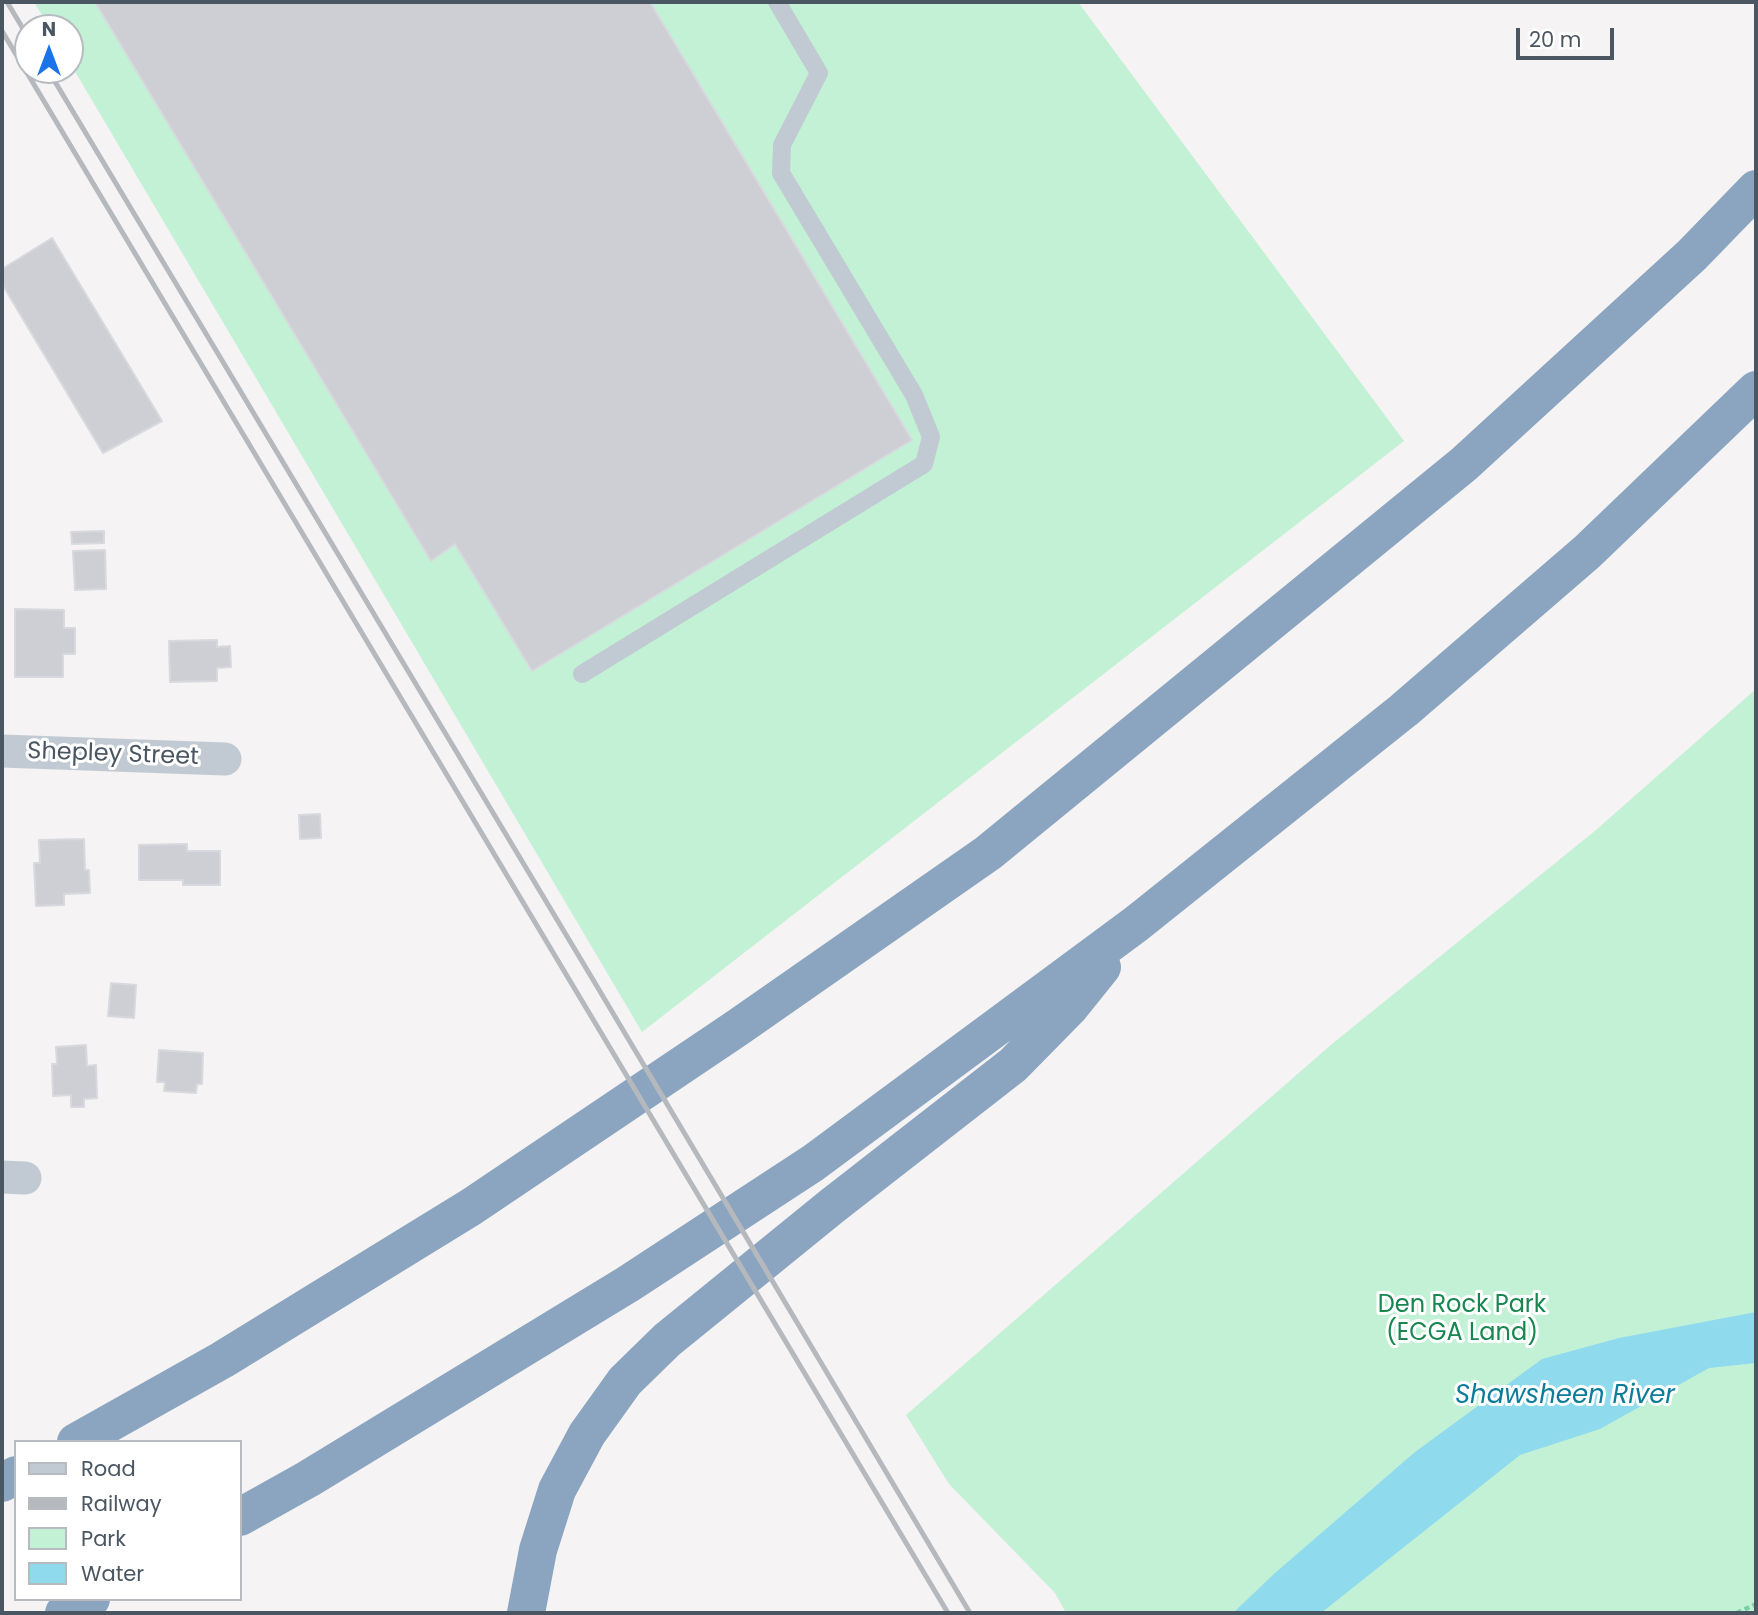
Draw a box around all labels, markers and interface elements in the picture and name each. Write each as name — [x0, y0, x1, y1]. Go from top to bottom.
north arrow — [14, 14, 84, 84]
scale bar — [1520, 14, 1618, 58]
text: N — [42, 16, 56, 43]
text: 20 m — [1529, 25, 1582, 54]
street label: Shepley Street — [27, 738, 199, 772]
park label: Den Rock Park (ECGA Land) — [1378, 1292, 1546, 1348]
water label: Shawsheen River — [1455, 1380, 1675, 1412]
legend — [14, 1440, 242, 1601]
text: Road — [81, 1454, 136, 1483]
text: Railway — [81, 1489, 162, 1518]
text: Park — [81, 1524, 126, 1553]
text: Water — [81, 1559, 144, 1588]

